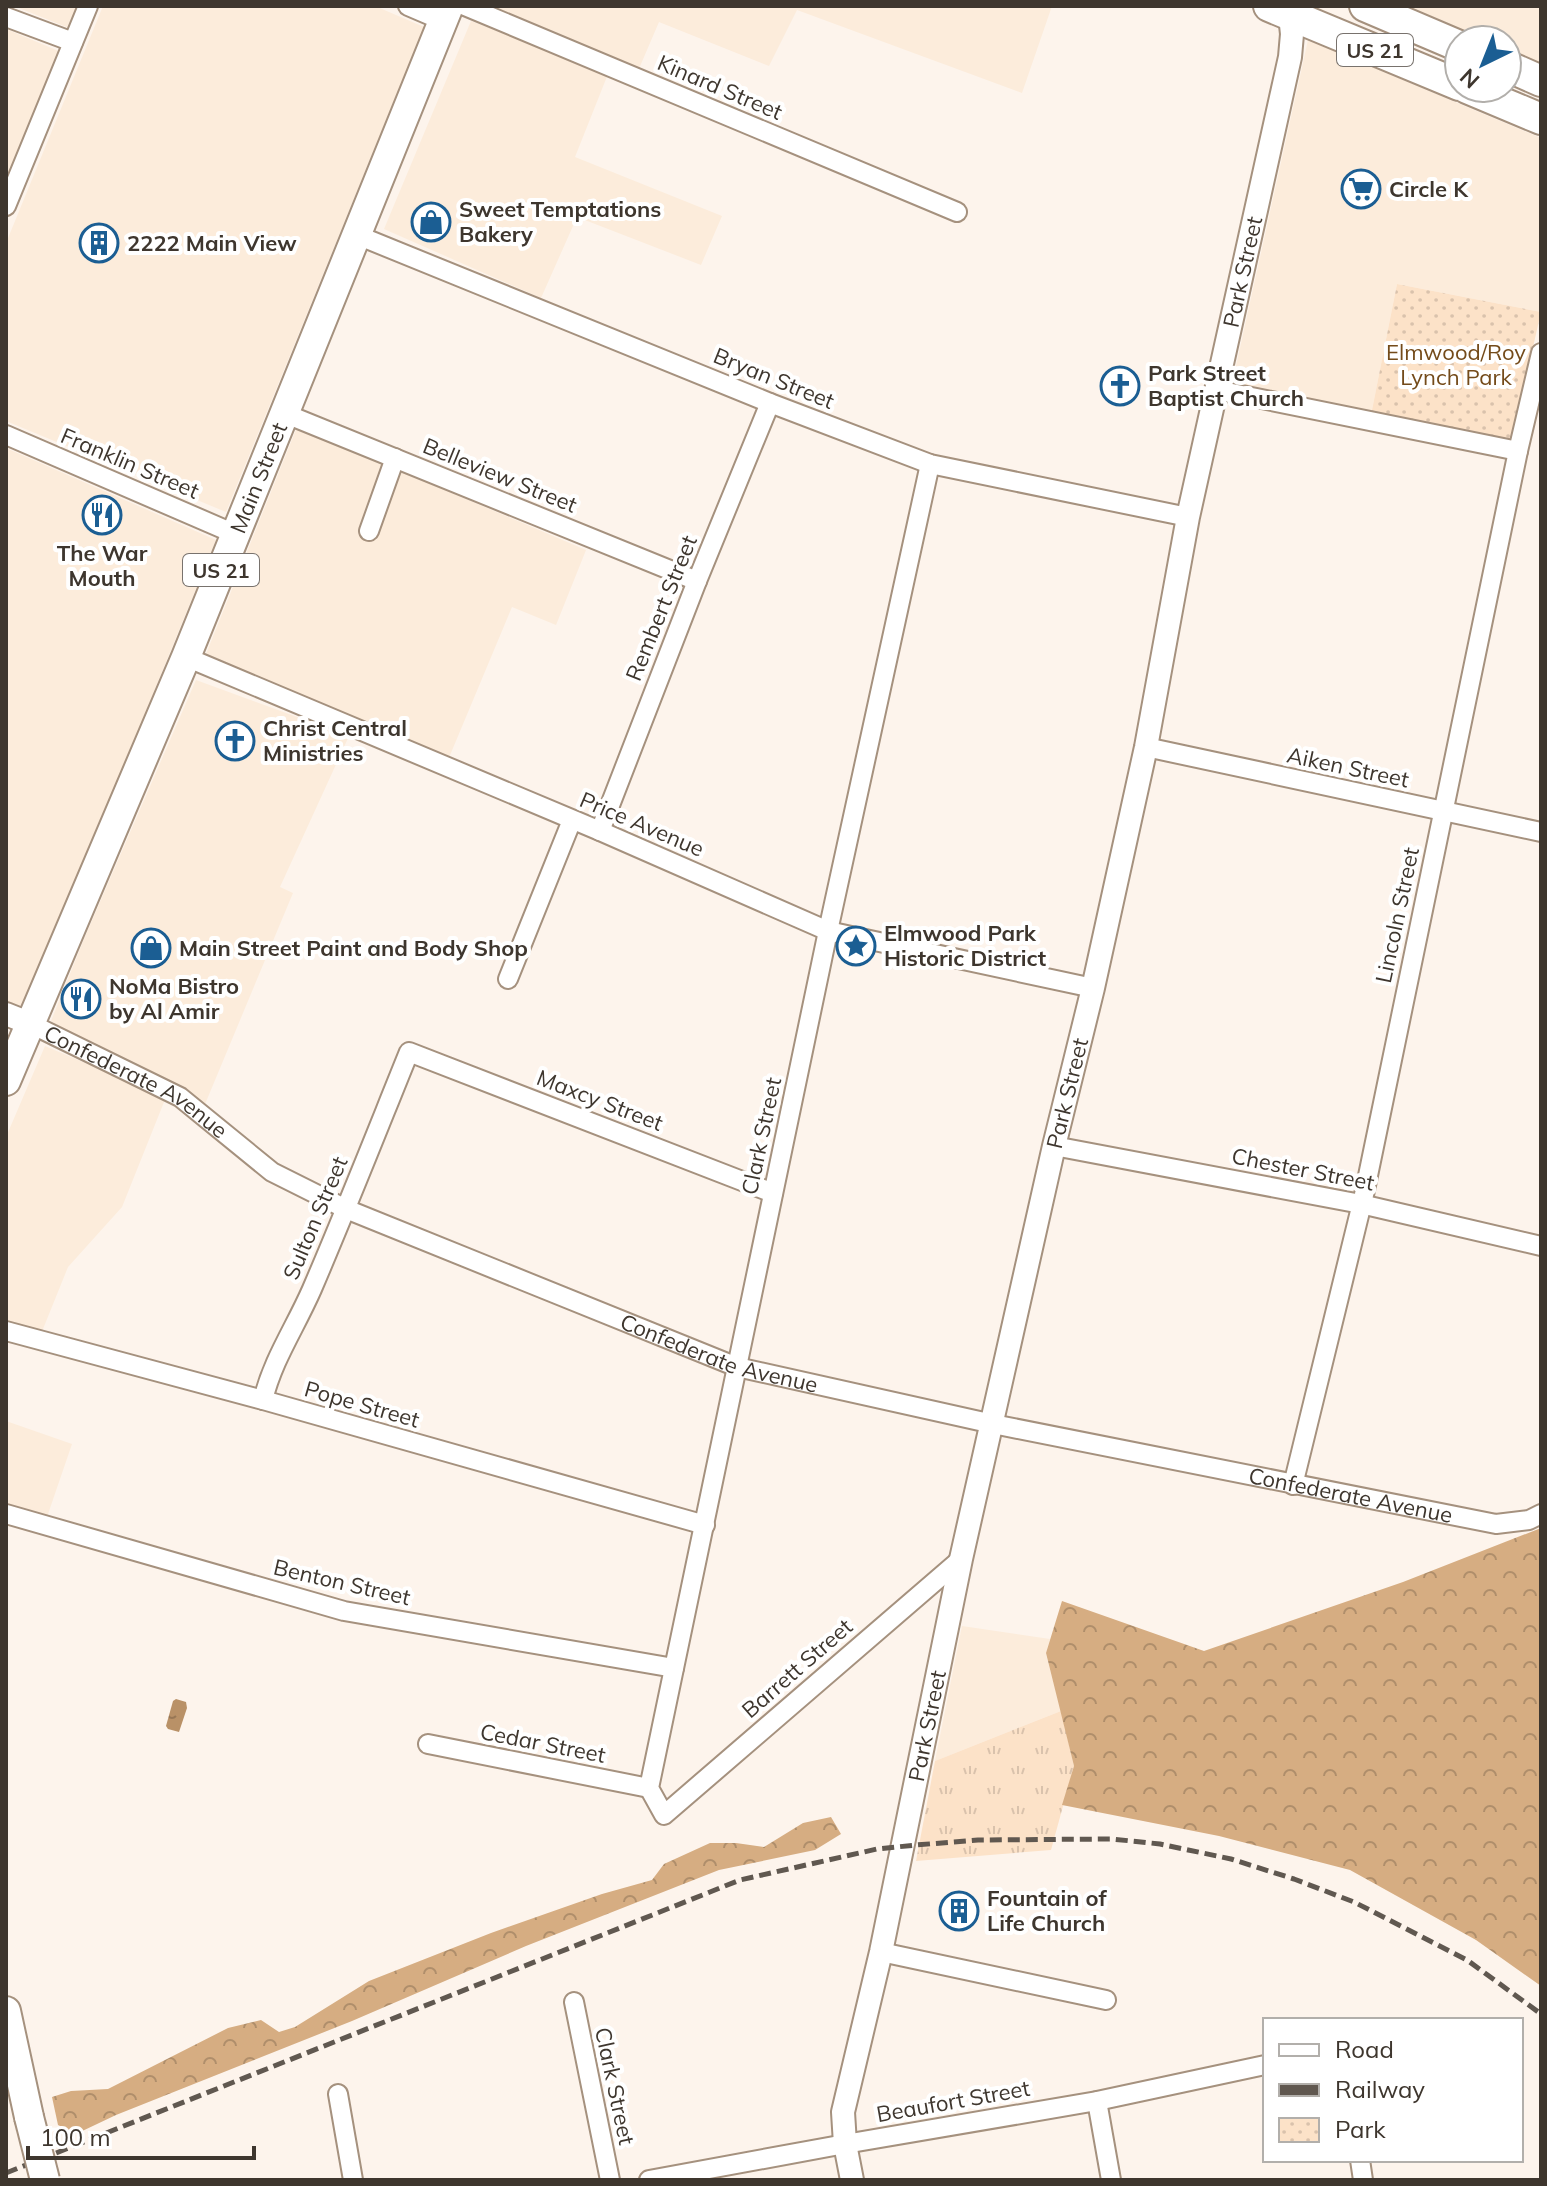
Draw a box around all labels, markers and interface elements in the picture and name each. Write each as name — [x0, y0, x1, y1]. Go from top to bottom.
north arrow — [1443, 24, 1523, 104]
road number: US 21 — [1337, 34, 1413, 66]
street label: Kinard Street — [653, 48, 787, 126]
text: N — [1454, 63, 1485, 95]
supermarket icon: Circle K — [1340, 168, 1382, 210]
place label: Circle K — [1389, 175, 1469, 203]
place label: Sweet Temptations Bakery — [459, 195, 661, 248]
shop icon: Sweet Temptations Bakery — [410, 201, 452, 243]
street label: Park Street — [1216, 213, 1268, 330]
building icon: 2222 Main View — [78, 222, 120, 264]
place label: 2222 Main View — [127, 229, 297, 257]
park label: Elmwood/Roy Lynch Park — [1386, 338, 1526, 391]
street label: Bryan Street — [710, 341, 839, 415]
place label: Park Street Baptist Church — [1148, 359, 1304, 412]
church icon: Park Street Baptist Church — [1099, 365, 1141, 407]
street label: Main Street — [224, 418, 293, 537]
street label: Franklin Street — [57, 421, 204, 505]
street label: Belleview Street — [419, 431, 581, 519]
restaurant icon: The War Mouth — [81, 494, 123, 536]
street label: Rembert Street — [619, 531, 703, 685]
place label: The War Mouth — [57, 539, 148, 592]
road number: US 21 — [183, 554, 259, 586]
place label: Christ Central Ministries — [263, 714, 407, 767]
church icon: Christ Central Ministries — [214, 720, 256, 762]
street label: Aiken Street — [1284, 740, 1412, 794]
street label: Price Avenue — [576, 785, 708, 863]
street label: Lincoln Street — [1369, 844, 1425, 985]
place label: Elmwood Park Historic District — [884, 919, 1046, 972]
place icon: Elmwood Park Historic District — [835, 925, 877, 967]
shop icon: Main Street Paint and Body Shop — [130, 927, 172, 969]
place label: Main Street Paint and Body Shop — [179, 934, 528, 962]
place label: NoMa Bistro by Al Amir — [109, 972, 239, 1025]
restaurant icon: NoMa Bistro by Al Amir — [60, 978, 102, 1020]
street label: Confederate Avenue — [40, 1019, 234, 1144]
street label: Park Street — [1040, 1035, 1094, 1151]
street label: Maxcy Street — [533, 1063, 667, 1137]
street label: Clark Street — [735, 1074, 787, 1197]
street label: Chester Street — [1229, 1141, 1377, 1197]
street label: Sulton Street — [276, 1152, 354, 1284]
street label: Confederate Avenue — [616, 1307, 821, 1399]
street label: Pope Street — [301, 1374, 423, 1434]
street label: Confederate Avenue — [1246, 1461, 1455, 1529]
street label: Benton Street — [271, 1553, 413, 1611]
street label: Barrett Street — [736, 1612, 858, 1724]
street label: Park Street — [902, 1667, 952, 1784]
street label: Cedar Street — [478, 1717, 608, 1769]
place label: Fountain of Life Church — [987, 1884, 1108, 1937]
building icon: Fountain of Life Church — [938, 1890, 980, 1932]
legend — [1263, 2018, 1523, 2162]
street label: Clark Street — [589, 2025, 641, 2148]
text: Road — [1335, 2034, 1394, 2064]
street label: Beaufort Street — [874, 2074, 1032, 2128]
text: Railway — [1335, 2074, 1425, 2104]
scale bar — [28, 2110, 254, 2160]
text: Park — [1335, 2114, 1386, 2144]
text: 100 m — [40, 2122, 111, 2152]

